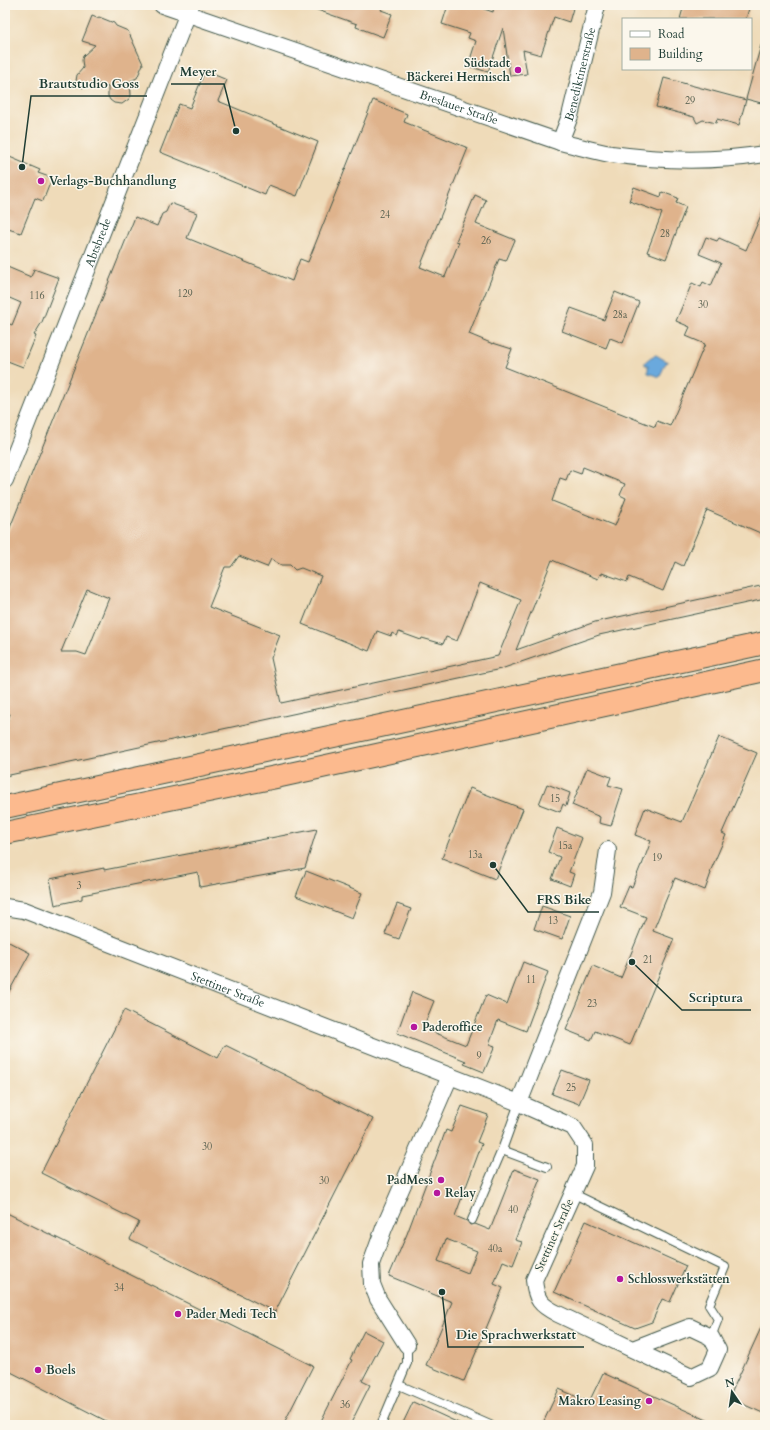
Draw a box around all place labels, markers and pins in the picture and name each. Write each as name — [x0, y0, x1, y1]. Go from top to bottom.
place label: Südstadt Bäckerei Hermisch — [406, 55, 511, 85]
callout: Meyer — [171, 59, 224, 84]
marker: Südstadt Bäckerei Hermisch — [513, 65, 523, 75]
callout: Brautstudio Goss — [31, 71, 147, 96]
place label: Verlags-Buchhandlung — [49, 173, 177, 189]
marker: Verlags-Buchhandlung — [36, 176, 46, 186]
callout: FRS Bike — [528, 887, 599, 912]
callout: Scriptura — [682, 985, 751, 1010]
place label: Paderoffice — [422, 1019, 483, 1035]
marker: Paderoffice — [409, 1022, 419, 1032]
place label: PadMess — [387, 1172, 433, 1188]
marker: PadMess — [436, 1175, 446, 1185]
place label: Relay — [445, 1185, 476, 1201]
marker: Relay — [432, 1188, 442, 1198]
place label: Schlosswerkstätten — [628, 1271, 730, 1287]
marker: Schlosswerkstätten — [615, 1274, 625, 1284]
place label: Pader Medi Tech — [186, 1306, 277, 1322]
marker: Pader Medi Tech — [173, 1309, 183, 1319]
callout: Die Sprachwerkstatt — [448, 1322, 584, 1347]
place label: Boels — [46, 1362, 76, 1378]
marker: Boels — [33, 1365, 43, 1375]
place label: Makro Leasing — [558, 1393, 642, 1409]
marker: Makro Leasing — [644, 1396, 654, 1406]

